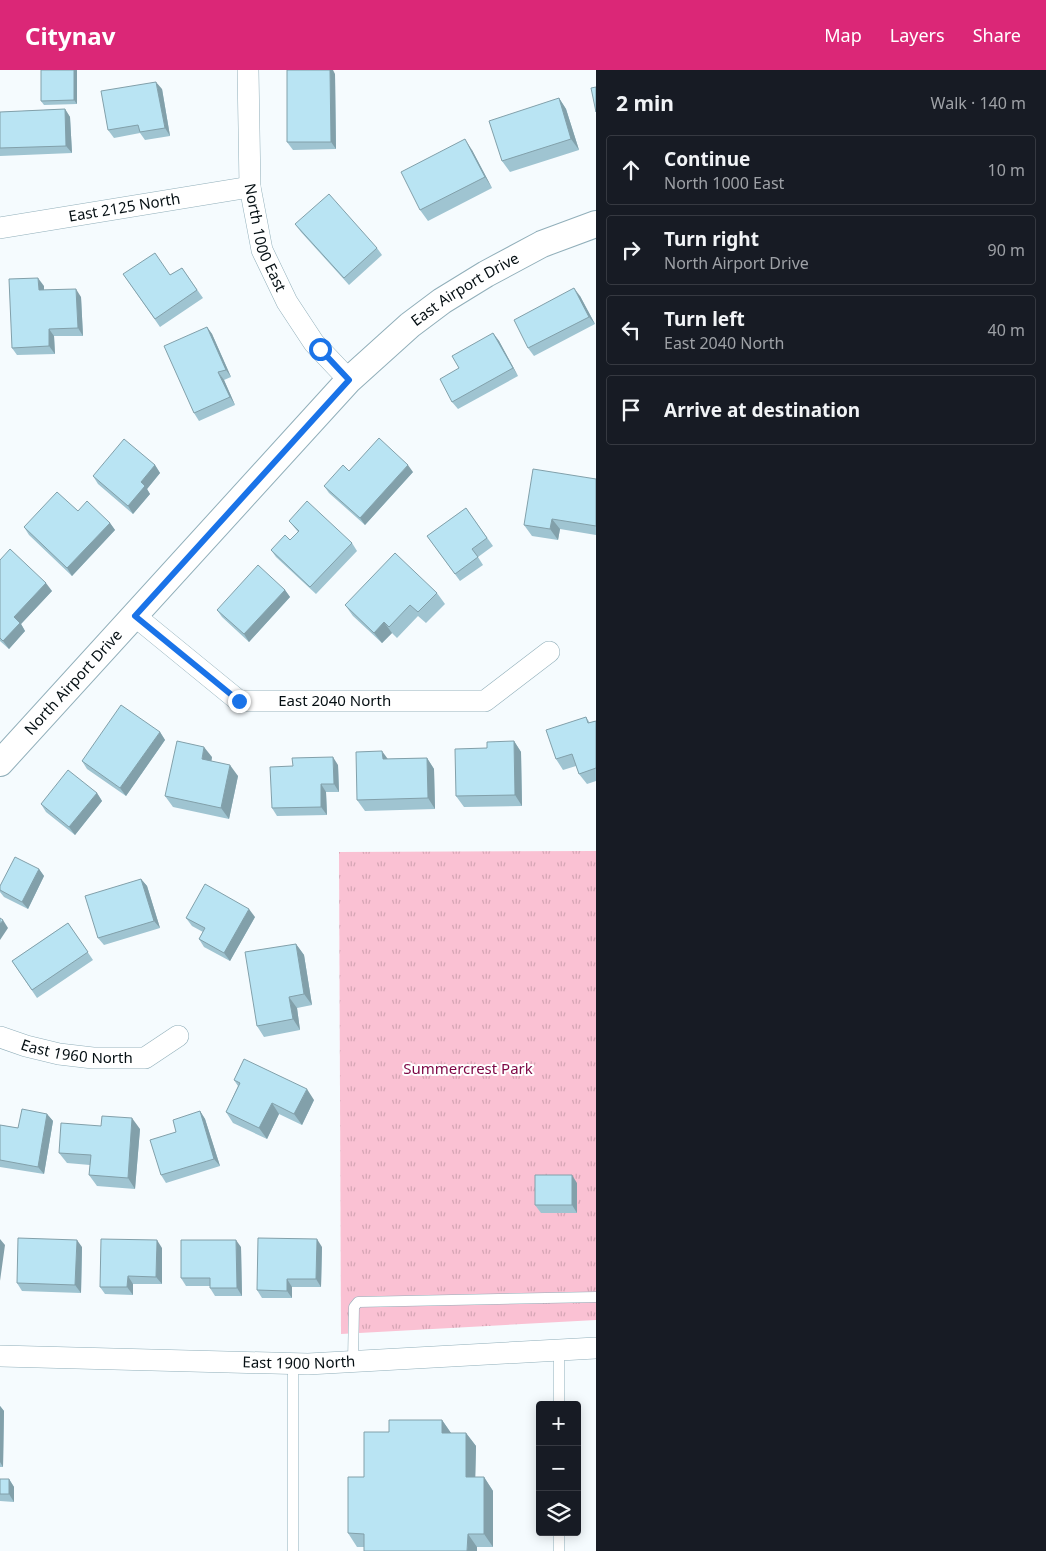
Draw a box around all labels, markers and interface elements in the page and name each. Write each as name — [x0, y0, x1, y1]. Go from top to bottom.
text: Citynav — [25, 19, 115, 52]
text: Map — [824, 23, 862, 47]
text: Layers — [890, 23, 945, 47]
text: Share — [973, 23, 1021, 47]
text: 2 min — [616, 89, 674, 117]
text: Walk · 140 m — [931, 92, 1026, 114]
text: Continue — [664, 146, 750, 172]
icon: ahead — [617, 156, 645, 184]
text: 10 m — [988, 159, 1025, 181]
text: North 1000 East — [664, 172, 784, 194]
street label: North 1000 East — [241, 182, 292, 295]
street label: East 2125 North — [67, 188, 182, 226]
text: Turn right — [664, 226, 759, 252]
icon: right — [617, 236, 645, 264]
text: 90 m — [988, 239, 1025, 261]
street label: East Airport Drive — [406, 247, 522, 330]
text: North Airport Drive — [664, 252, 809, 274]
text: Turn left — [664, 306, 745, 332]
icon: left — [617, 316, 645, 344]
text: 40 m — [988, 319, 1025, 341]
text: East 2040 North — [664, 332, 784, 354]
route start — [309, 338, 332, 361]
icon: arrive — [617, 396, 645, 424]
text: Arrive at destination — [664, 397, 860, 423]
street label: North Airport Drive — [20, 625, 126, 739]
route end — [228, 690, 251, 713]
street label: East 2040 North — [278, 690, 391, 710]
street label: East 1960 North — [18, 1034, 133, 1067]
park label: Summercrest Park — [403, 1058, 533, 1078]
street label: East 1900 North — [242, 1350, 356, 1373]
map controls — [536, 1401, 581, 1536]
button: + — [536, 1401, 581, 1446]
button: − — [536, 1446, 581, 1491]
button: layers — [536, 1491, 581, 1536]

